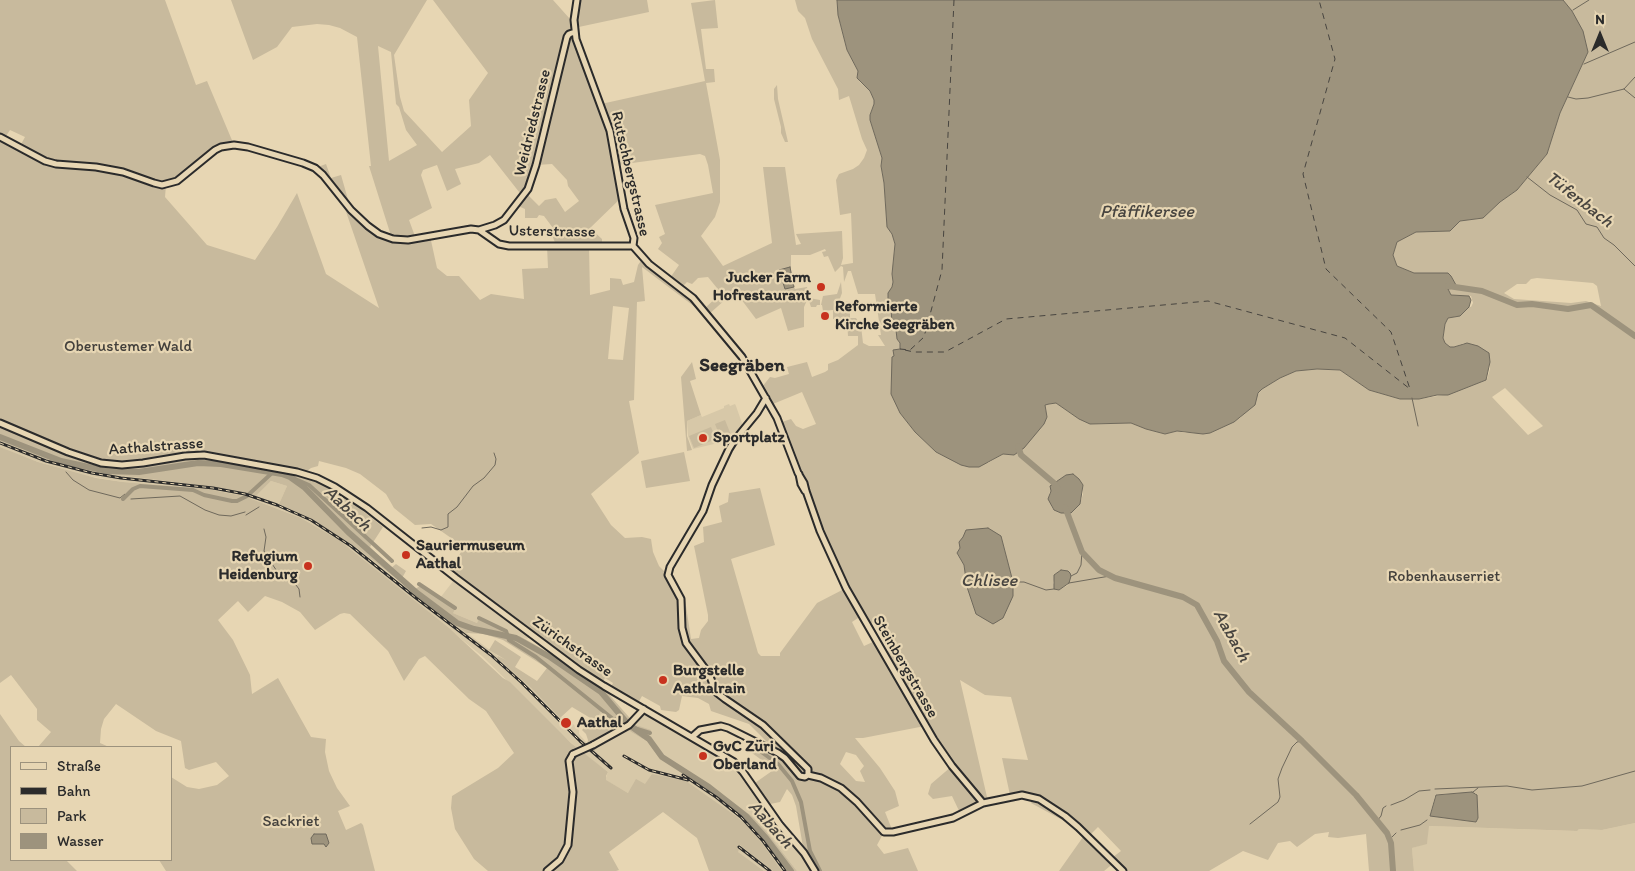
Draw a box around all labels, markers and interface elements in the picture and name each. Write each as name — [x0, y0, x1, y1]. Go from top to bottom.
north arrow — [1575, 10, 1625, 60]
text: N — [1595, 11, 1605, 28]
street label: Weidriedstrasse — [510, 68, 556, 178]
street label: Rutschbergstrasse — [606, 109, 654, 239]
water label: Tüfenbach — [1541, 167, 1617, 233]
water label: Pfäffikersee — [1100, 201, 1194, 223]
street label: Usterstrasse — [508, 222, 596, 242]
place label: Jucker Farm Hofrestaurant — [713, 268, 811, 306]
marker: Jucker Farm Hofrestaurant — [815, 281, 827, 293]
place label: Reformierte Kirche Seegräben — [835, 297, 955, 335]
marker: Reformierte Kirche Seegräben — [819, 310, 831, 322]
park label: Oberustemer Wald — [64, 337, 192, 357]
district label: Seegräben — [699, 355, 785, 377]
place label: Sportplatz — [713, 428, 785, 448]
marker: Sportplatz — [697, 432, 709, 444]
street label: Aathalstrasse — [108, 434, 204, 460]
water label: Aabach — [319, 482, 375, 536]
place label: Sauriermuseum Aathal — [416, 536, 525, 574]
place label: Refugium Heidenburg — [218, 547, 298, 585]
marker: Sauriermuseum Aathal — [400, 549, 412, 561]
marker: Refugium Heidenburg — [302, 560, 314, 572]
park label: Robenhauserriet — [1388, 567, 1500, 587]
water label: Chlisee — [961, 570, 1017, 592]
water label: Aabach — [1208, 606, 1254, 666]
street label: Zürichstrasse — [528, 612, 616, 682]
street label: Steinbergstrasse — [868, 612, 942, 722]
place label: Burgstelle Aathalrain — [673, 661, 745, 699]
marker: Burgstelle Aathalrain — [657, 674, 669, 686]
place label: Aathal — [577, 713, 622, 733]
marker: Aathal — [559, 716, 573, 730]
place label: GvC Züri Oberland — [713, 737, 777, 775]
legend — [10, 746, 172, 861]
marker: GvC Züri Oberland — [697, 750, 709, 762]
text: Straße — [57, 757, 101, 775]
text: Bahn — [57, 782, 91, 800]
water label: Aabach — [743, 797, 797, 853]
text: Park — [57, 807, 87, 825]
park label: Sackriet — [262, 812, 320, 832]
text: Wasser — [57, 832, 104, 850]

